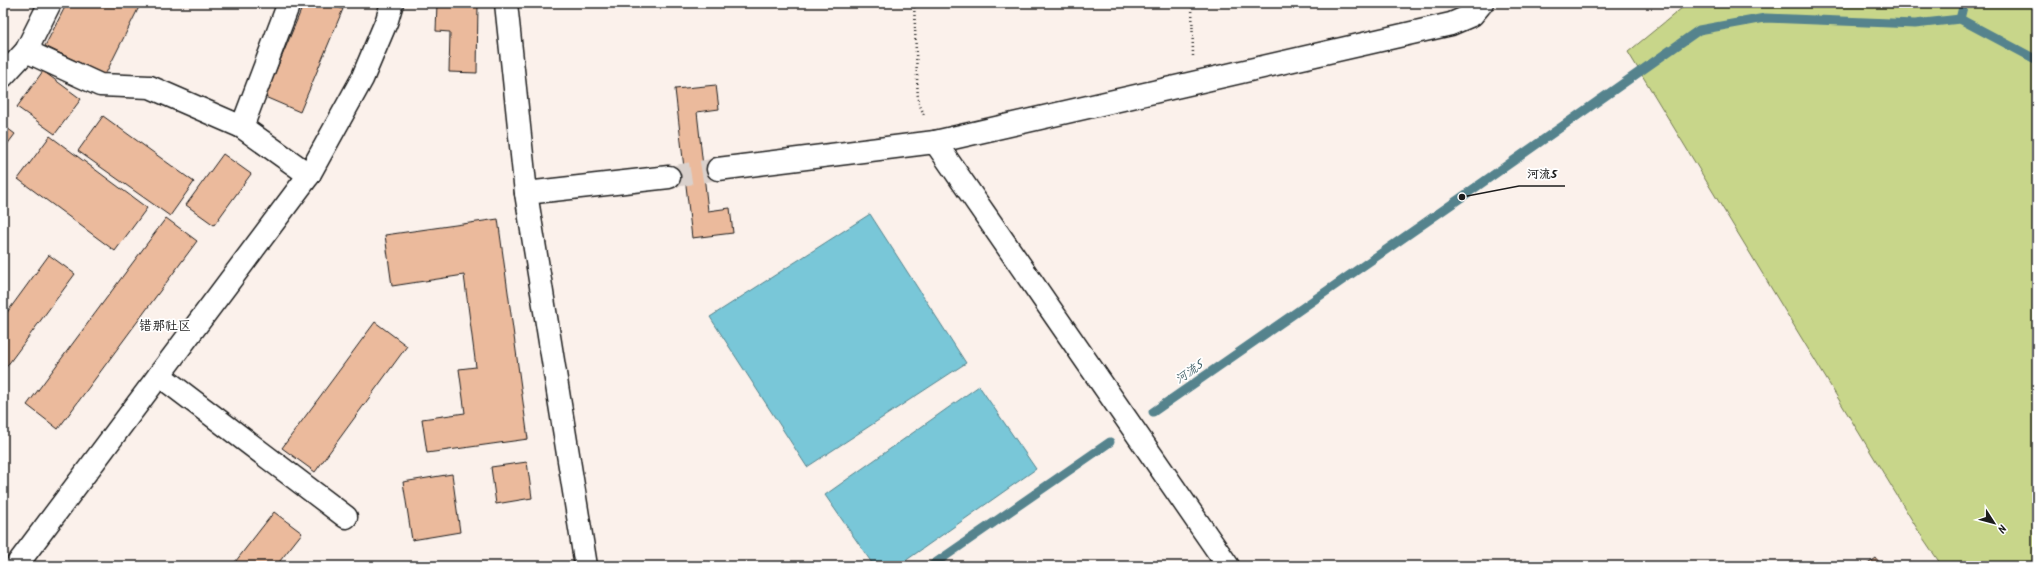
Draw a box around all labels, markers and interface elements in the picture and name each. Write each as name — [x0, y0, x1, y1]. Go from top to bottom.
callout: 河流5 — [1519, 162, 1565, 186]
text: 河流5 — [1527, 165, 1558, 184]
district label: 错那社区 — [139, 316, 191, 337]
water label: 河流5 — [1171, 354, 1210, 389]
north arrow — [1974, 503, 2014, 543]
text: N — [1992, 520, 2011, 536]

